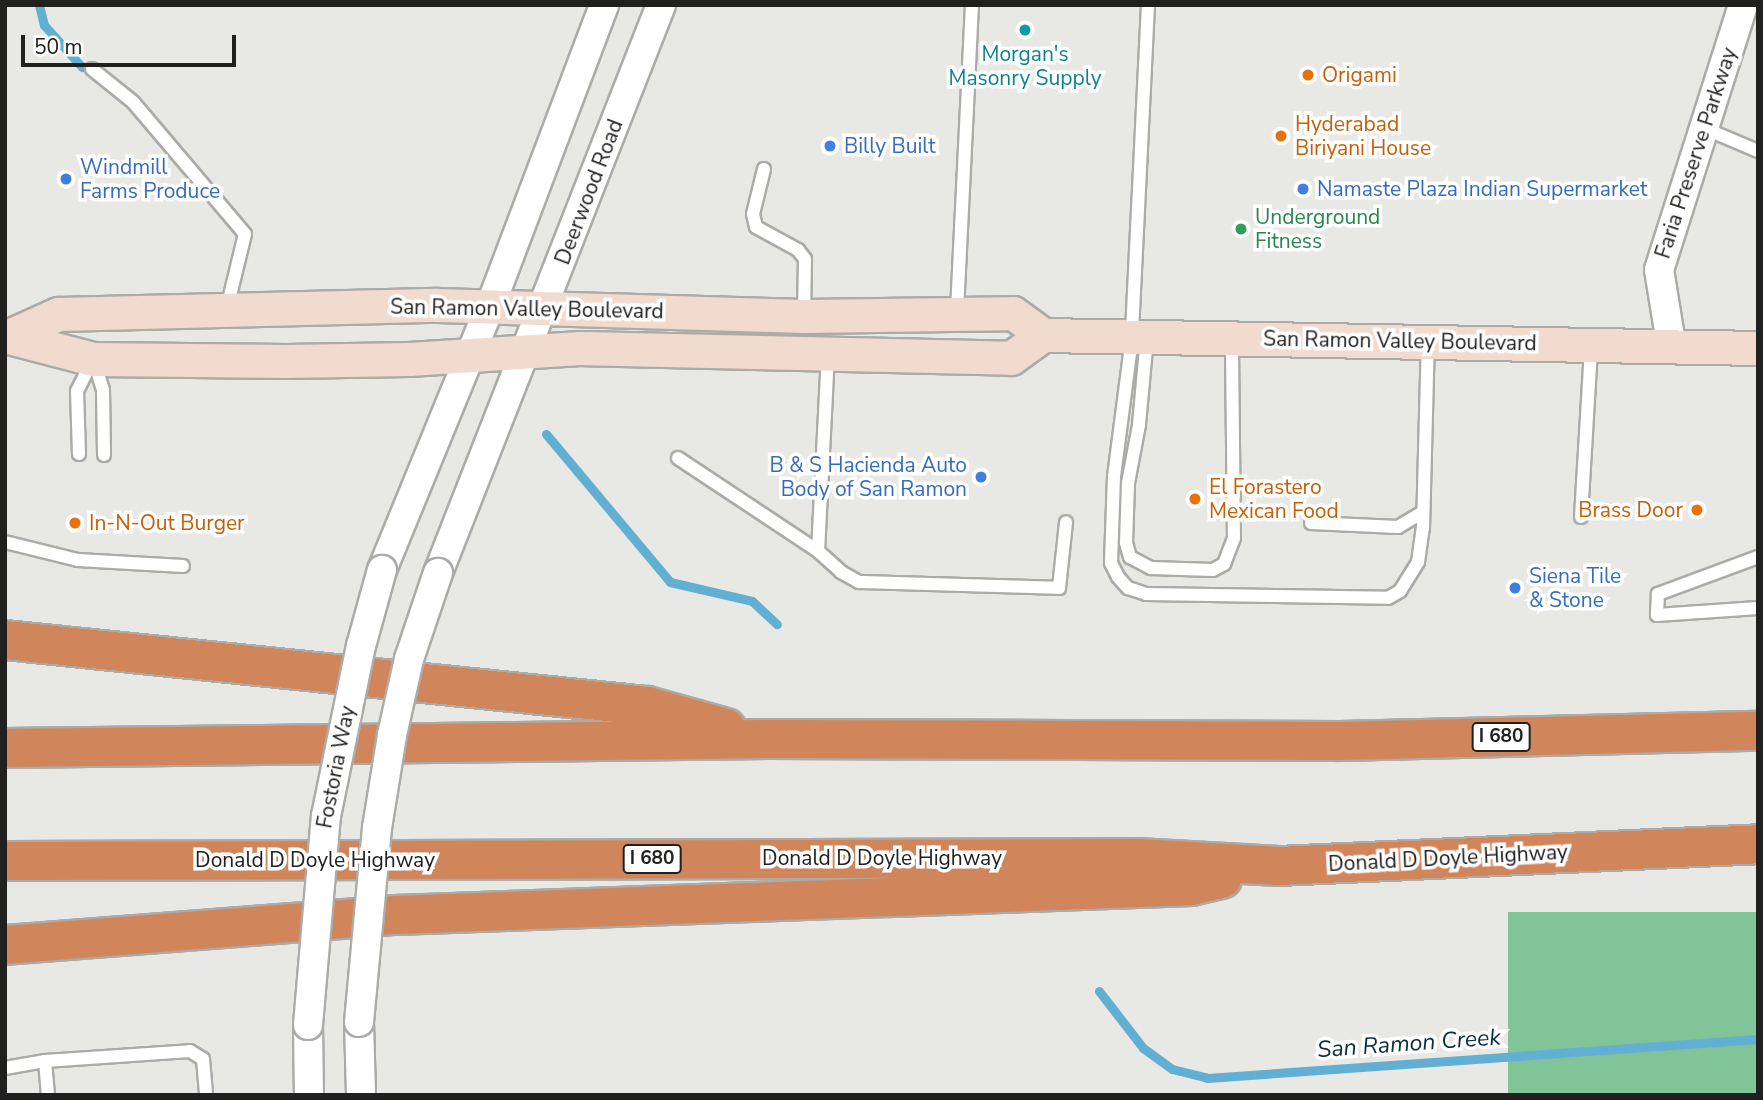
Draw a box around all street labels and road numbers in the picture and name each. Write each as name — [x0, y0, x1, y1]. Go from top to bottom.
street label: Faria Preserve Parkway — [1650, 44, 1742, 262]
street label: Deerwood Road — [550, 116, 628, 268]
street label: San Ramon Valley Boulevard — [390, 294, 664, 324]
street label: San Ramon Valley Boulevard — [1263, 326, 1537, 356]
street label: Fostoria Way — [312, 704, 360, 830]
road number: I 680 — [1471, 722, 1531, 752]
street label: Donald D Doyle Highway — [1328, 839, 1568, 877]
road number: I 680 — [622, 844, 682, 874]
street label: Donald D Doyle Highway — [762, 845, 1002, 871]
street label: Donald D Doyle Highway — [195, 847, 435, 873]

